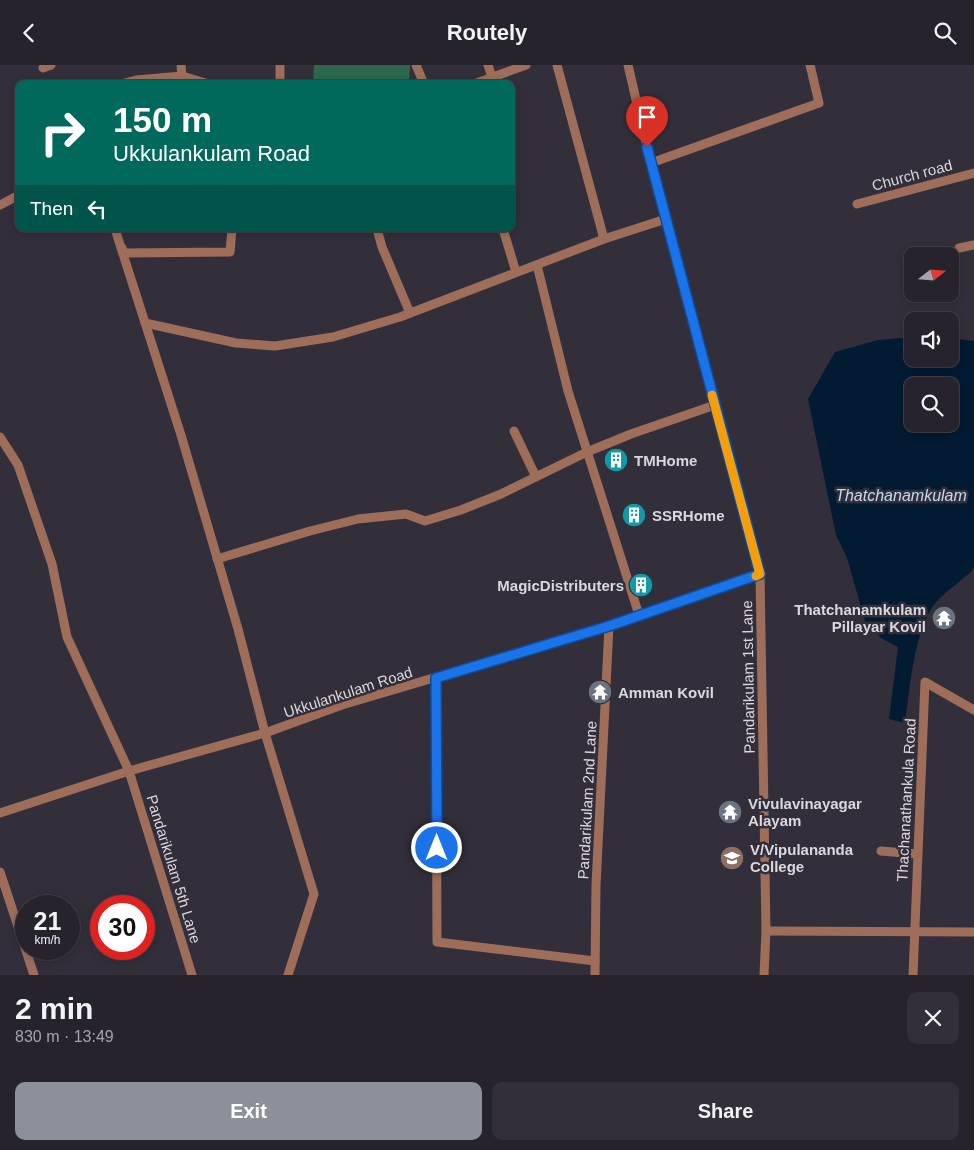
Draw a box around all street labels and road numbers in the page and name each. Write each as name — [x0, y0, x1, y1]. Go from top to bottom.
street label: Church road — [870, 156, 954, 194]
street label: Pandarikulam 1st Lane — [738, 600, 758, 754]
street label: Ukkulankulam Road — [282, 663, 414, 721]
street label: Thachanathankula Road — [893, 718, 919, 882]
street label: Pandarikulam 2nd Lane — [574, 720, 600, 880]
street label: Pandarikulam 5th Lane — [143, 793, 205, 945]

